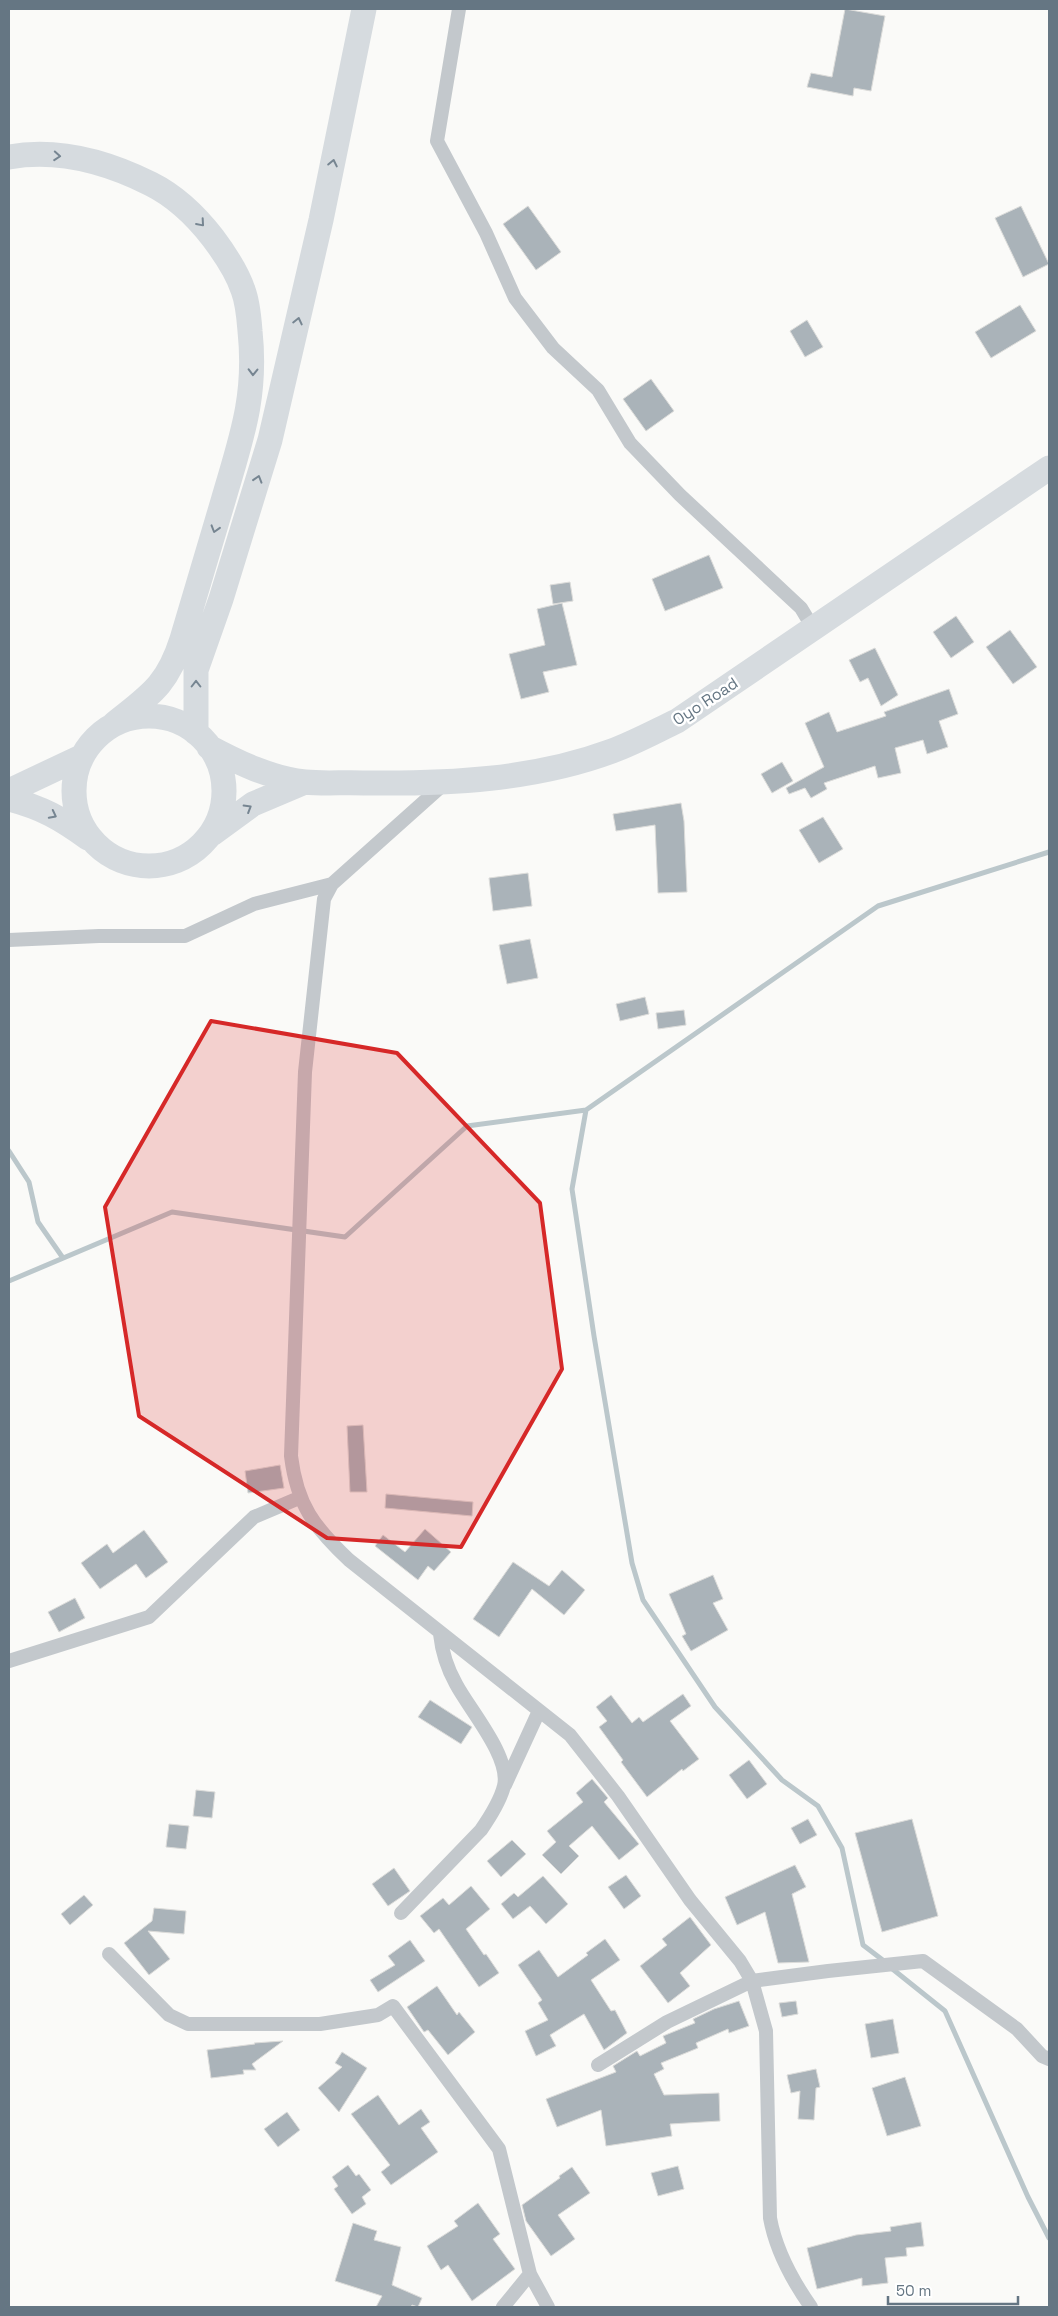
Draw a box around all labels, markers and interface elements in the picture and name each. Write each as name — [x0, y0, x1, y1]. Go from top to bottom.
one-way arrow — [54, 150, 62, 161]
one-way arrow — [327, 158, 337, 167]
one-way arrow — [195, 218, 204, 227]
one-way arrow — [292, 317, 303, 326]
one-way arrow — [247, 368, 258, 376]
one-way arrow — [253, 475, 263, 484]
one-way arrow — [210, 525, 220, 533]
street label: Oyo Road — [669, 673, 742, 730]
one-way arrow — [191, 680, 201, 688]
one-way arrow — [242, 805, 251, 814]
one-way arrow — [48, 809, 57, 819]
scale bar — [888, 2274, 1018, 2306]
text: 50 m — [896, 2281, 931, 2300]

